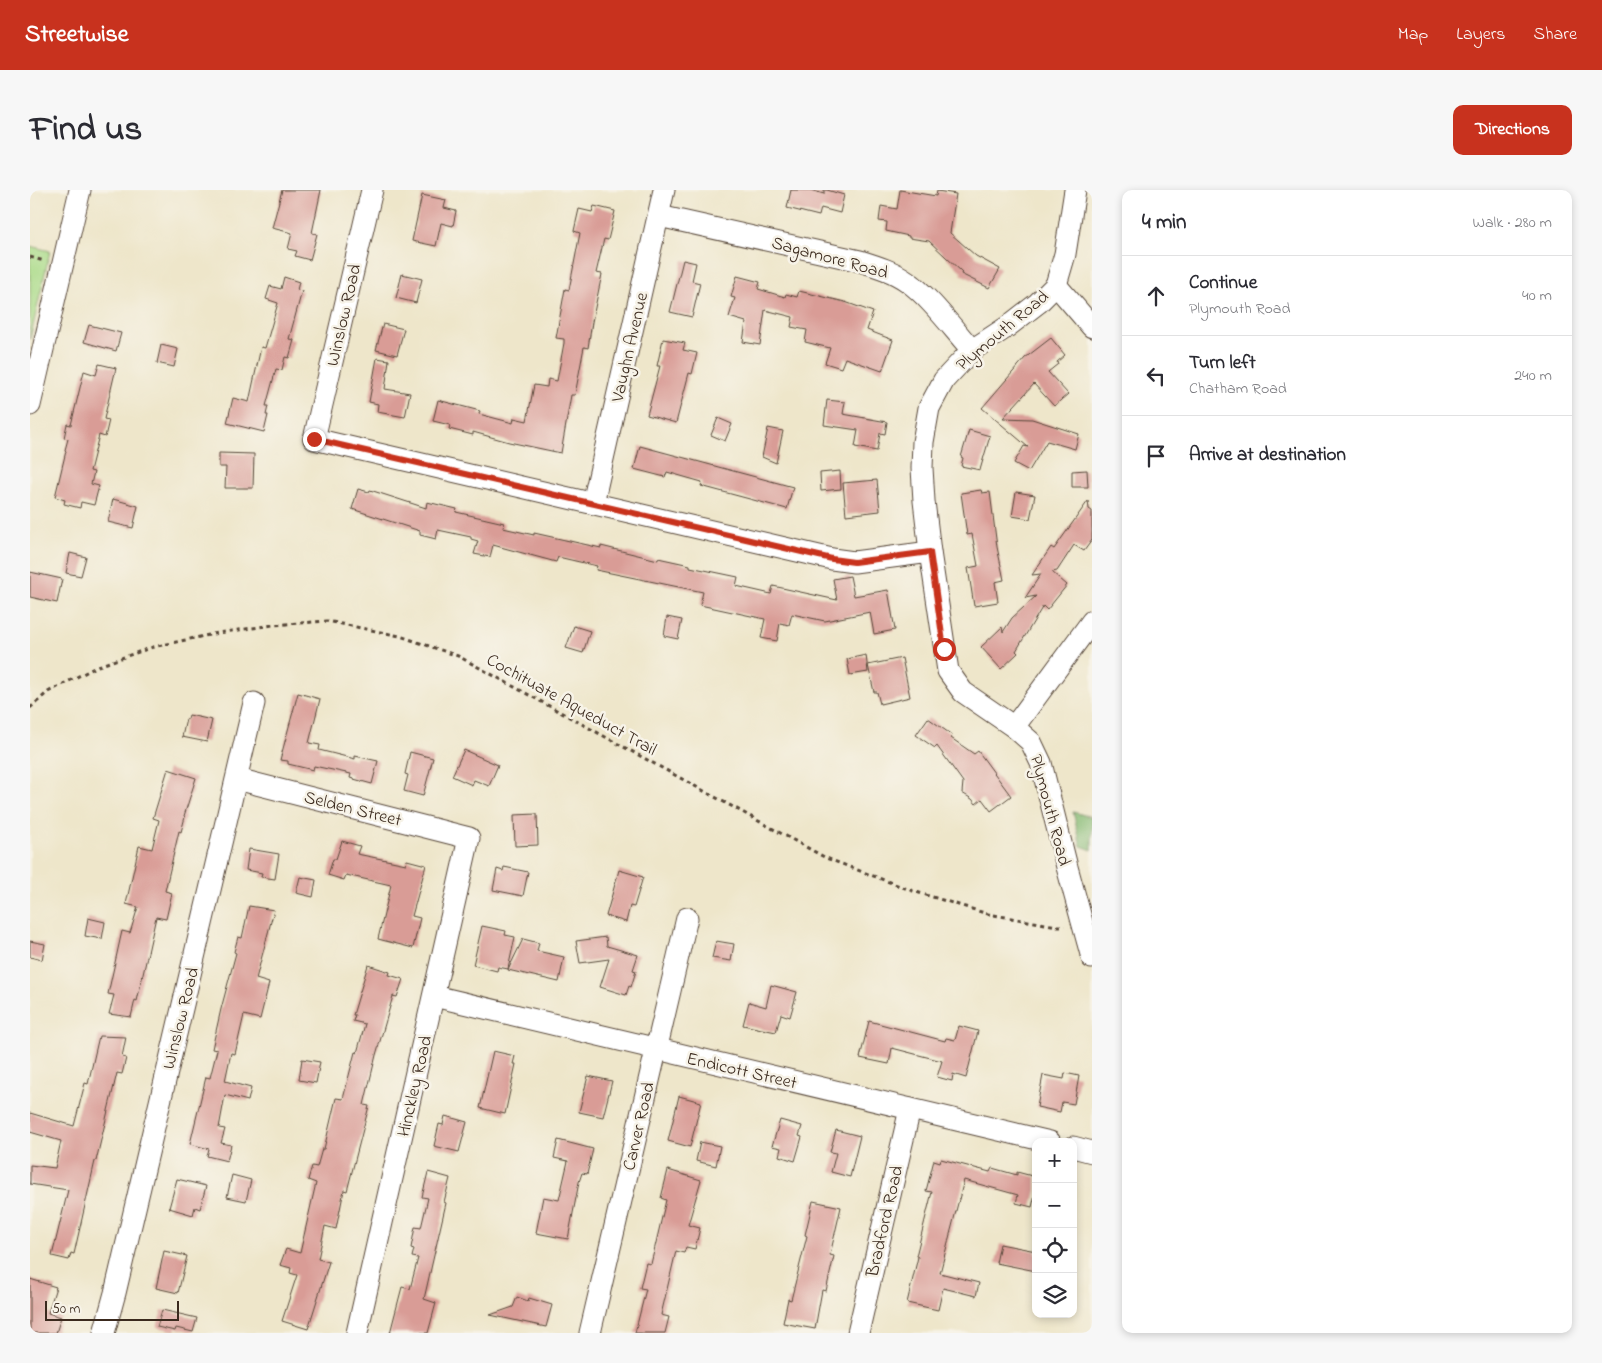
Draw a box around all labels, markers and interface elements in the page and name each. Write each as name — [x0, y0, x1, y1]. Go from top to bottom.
text: Streetwise — [25, 18, 129, 53]
text: Map — [1398, 22, 1428, 48]
text: Layers — [1456, 22, 1506, 48]
text: Share — [1534, 22, 1577, 48]
text: Find us — [30, 105, 142, 156]
button: Directions — [1453, 105, 1572, 155]
text: 4 min — [1142, 208, 1186, 238]
text: Walk · 280 m — [1473, 211, 1552, 235]
street label: Sagamore Road — [768, 231, 891, 288]
street label: Winslow Road — [321, 262, 369, 369]
text: Continue — [1189, 270, 1257, 297]
icon: ahead — [1142, 282, 1170, 310]
text: 40 m — [1522, 284, 1552, 308]
street label: Plymouth Road — [951, 285, 1055, 378]
street label: Vaughn Avenue — [606, 289, 657, 406]
text: Plymouth Road — [1189, 297, 1291, 321]
text: Turn left — [1189, 350, 1256, 377]
icon: left — [1142, 362, 1170, 390]
text: 240 m — [1514, 364, 1552, 388]
text: Chatham Road — [1189, 377, 1287, 401]
route end — [303, 428, 326, 451]
icon: arrive — [1142, 442, 1170, 470]
text: Arrive at destination — [1189, 442, 1346, 469]
route start — [933, 638, 956, 661]
street label: Cochituate Aqueduct Trail — [481, 648, 661, 763]
street label: Plymouth Road — [1022, 752, 1076, 869]
street label: Selden Street — [301, 785, 404, 835]
street label: Winslow Road — [157, 965, 207, 1072]
street label: Hinckley Road — [392, 1033, 440, 1140]
street label: Endicott Street — [684, 1047, 799, 1097]
street label: Carver Road — [617, 1080, 663, 1173]
map controls — [1032, 1138, 1077, 1318]
button: + — [1032, 1138, 1077, 1183]
street label: Bradford Road — [860, 1163, 911, 1281]
button: − — [1032, 1183, 1077, 1228]
button: locate — [1032, 1228, 1077, 1273]
button: layers — [1032, 1273, 1077, 1318]
scale bar — [45, 1298, 179, 1321]
text: 50 m — [52, 1299, 80, 1320]

